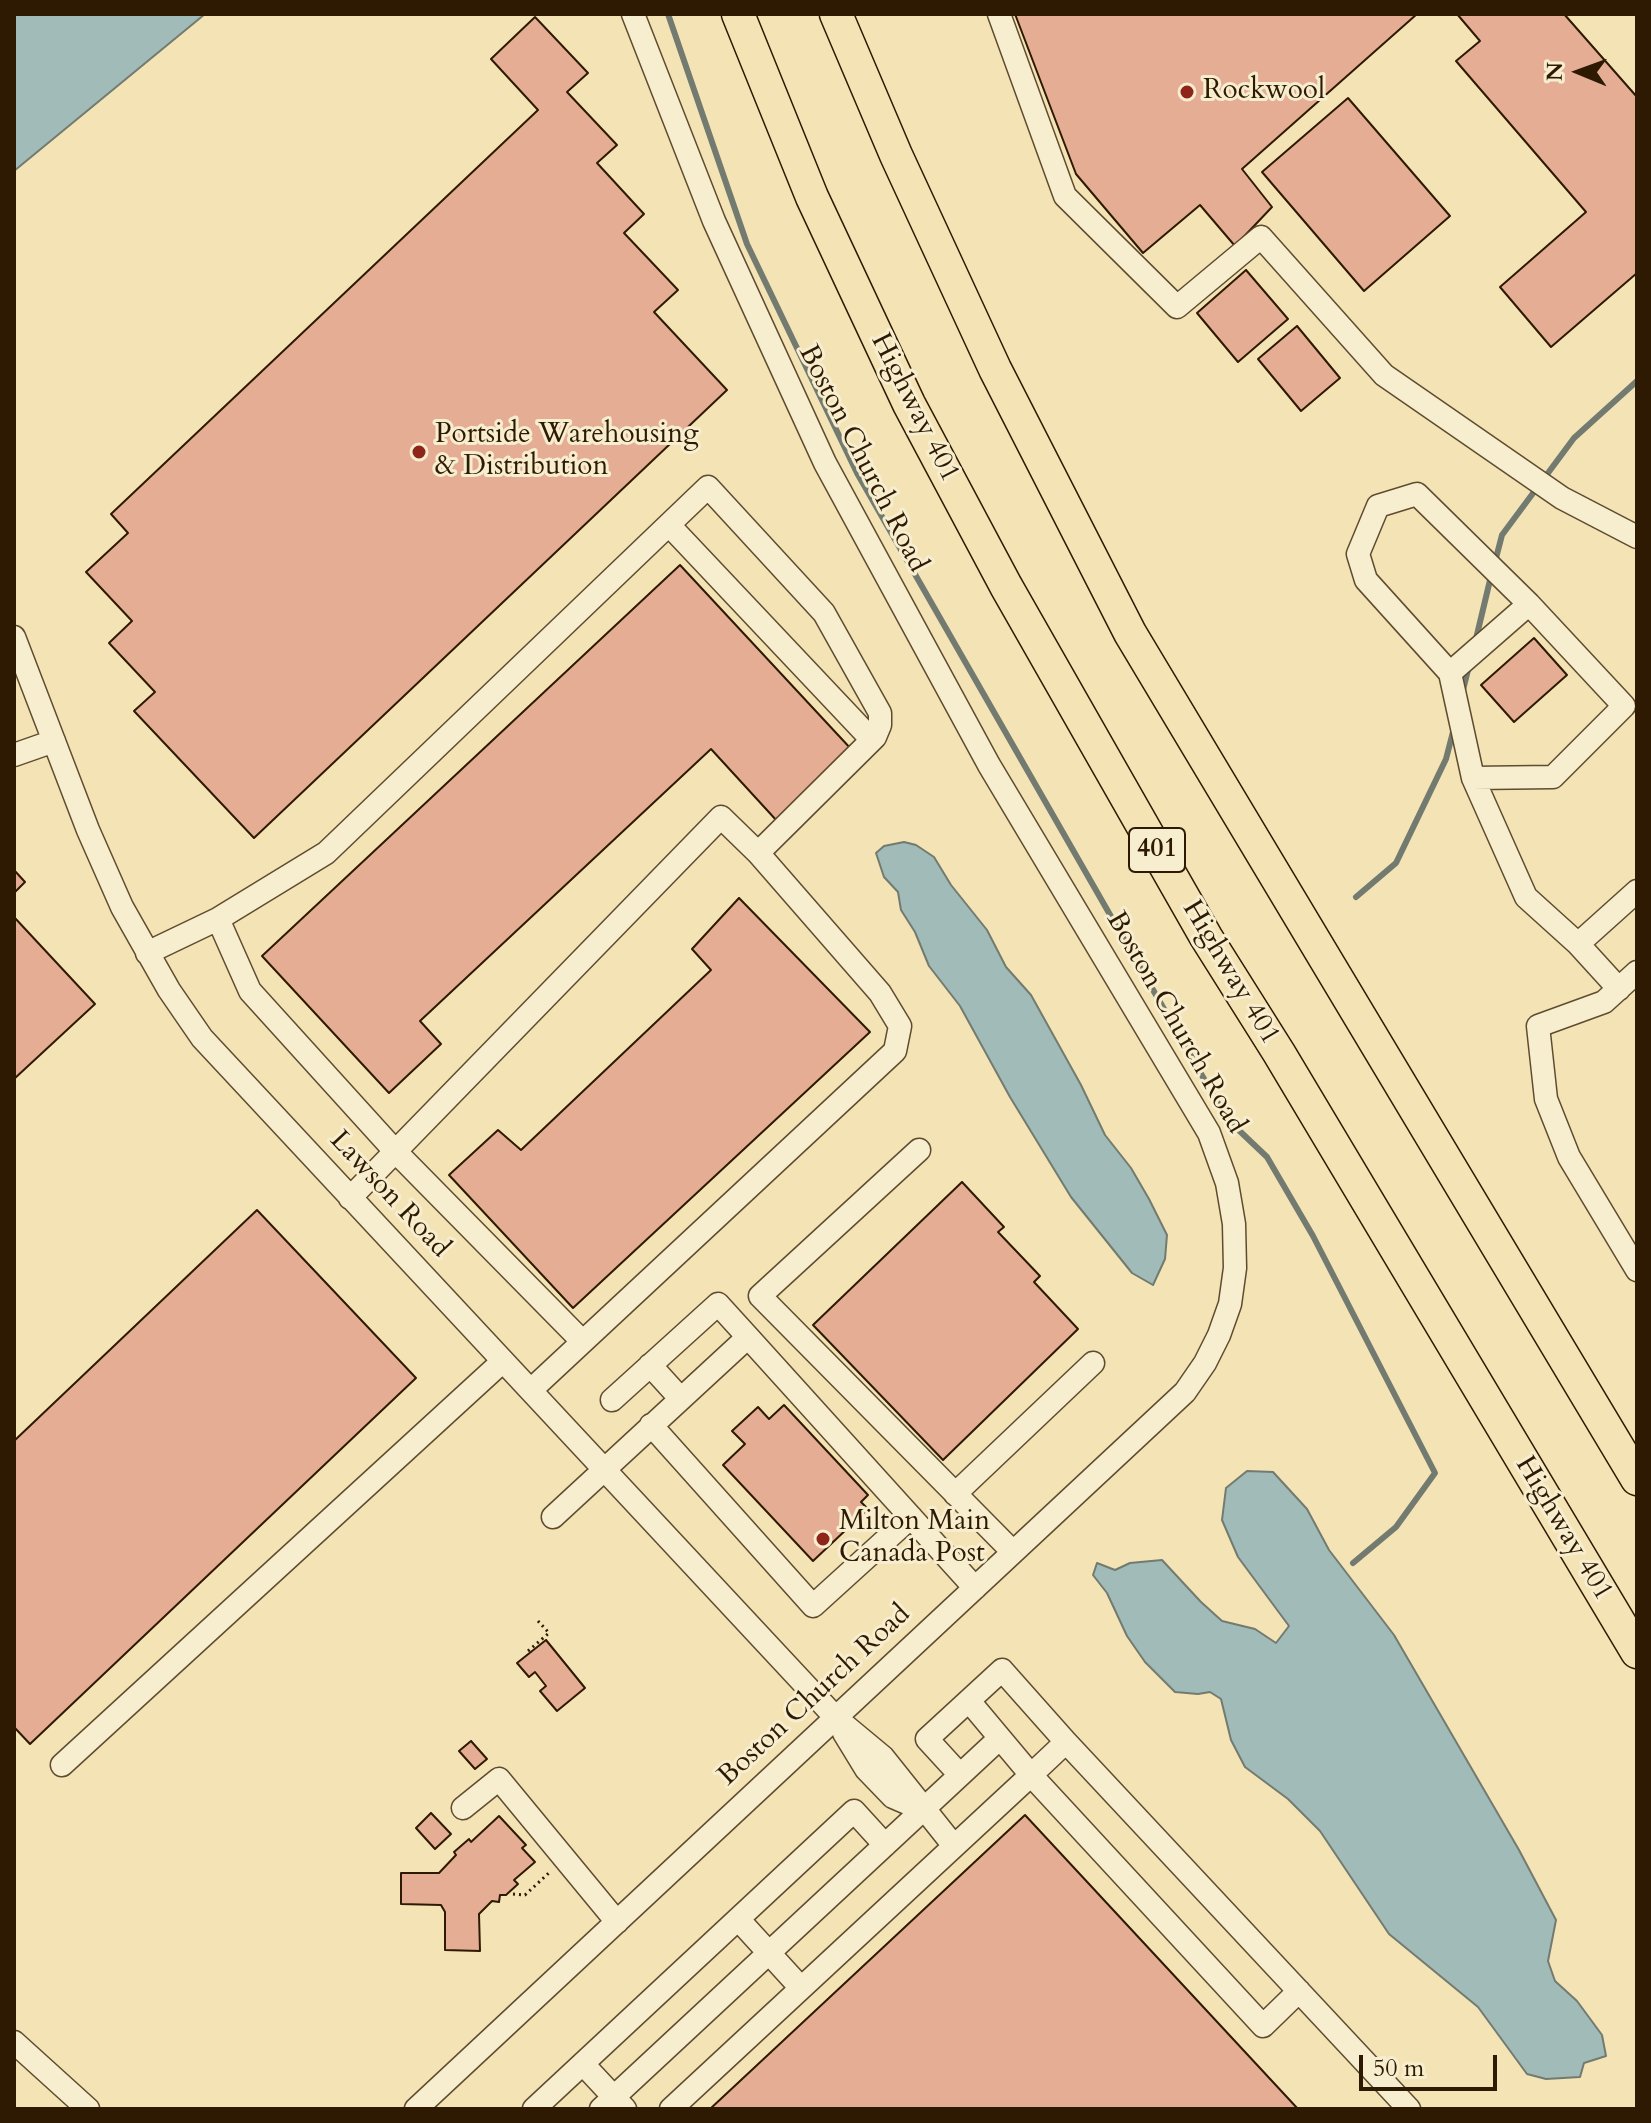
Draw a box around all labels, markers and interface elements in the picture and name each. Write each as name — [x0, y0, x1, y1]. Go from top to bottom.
north arrow — [1539, 32, 1619, 112]
text: N — [1540, 62, 1570, 81]
place label: Rockwool — [1203, 75, 1325, 109]
marker: Rockwool — [1178, 83, 1196, 101]
street label: Highway 401 — [862, 328, 966, 488]
street label: Boston Church Road — [790, 340, 934, 578]
place label: Portside Warehousing & Distribution — [435, 419, 699, 485]
marker: Portside Warehousing & Distribution — [410, 443, 428, 461]
road number: 401 — [1129, 828, 1185, 872]
street label: Highway 401 — [1174, 895, 1286, 1051]
street label: Boston Church Road — [1098, 906, 1252, 1140]
street label: Lawson Road — [322, 1125, 456, 1265]
street label: Highway 401 — [1507, 1451, 1619, 1607]
place label: Milton Main Canada Post — [839, 1506, 990, 1572]
marker: Milton Main Canada Post — [814, 1530, 832, 1548]
street label: Boston Church Road — [712, 1598, 918, 1794]
scale bar — [1363, 2039, 1501, 2089]
text: 50 m — [1373, 2052, 1424, 2085]

